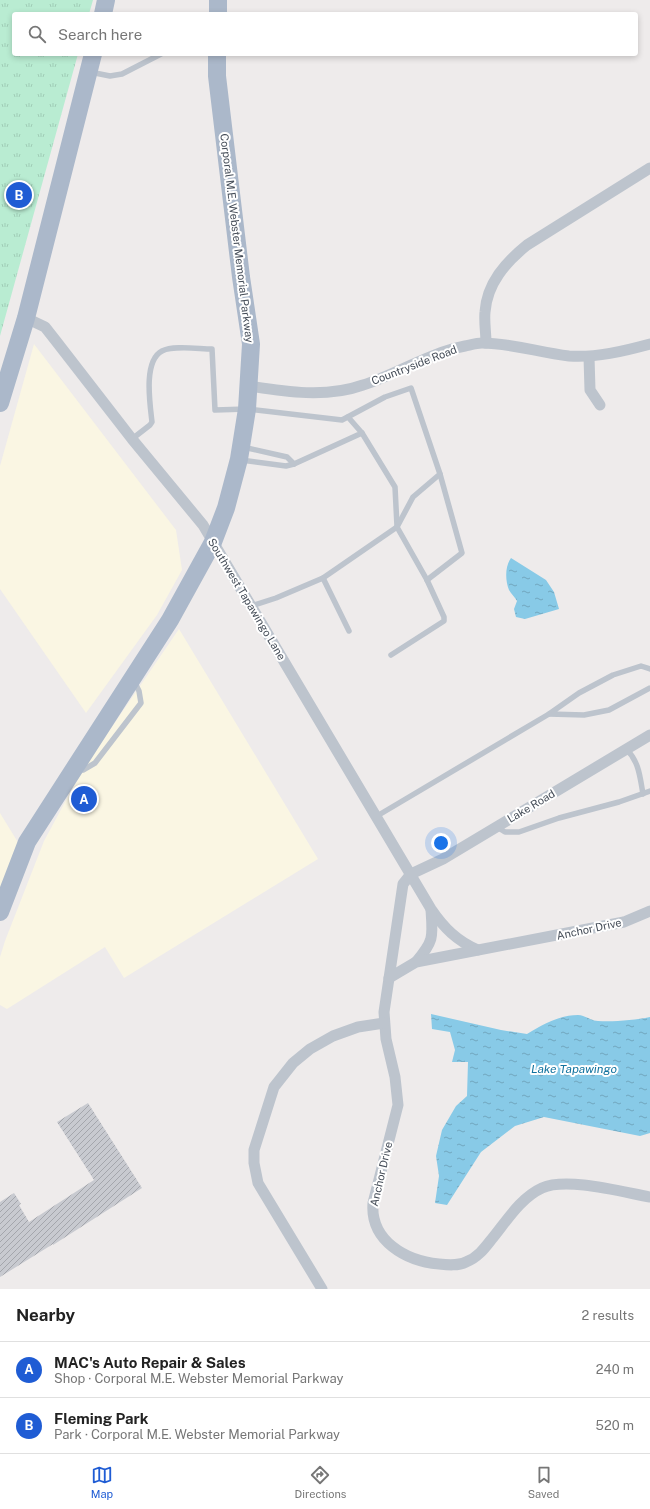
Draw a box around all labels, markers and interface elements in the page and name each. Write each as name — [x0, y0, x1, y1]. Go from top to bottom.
search box — [12, 12, 638, 56]
icon: search — [26, 23, 48, 45]
text: Search here — [58, 26, 142, 43]
street label: Corporal M.E. Webster Memorial Parkway — [218, 133, 256, 343]
pin: B — [6, 180, 32, 210]
street label: Countryside Road — [370, 343, 458, 387]
street label: Southwest Tapawingo Lane — [206, 536, 288, 662]
pin: A — [71, 784, 97, 814]
street label: Lake Road — [505, 787, 557, 825]
your location — [431, 833, 451, 853]
street label: Anchor Drive — [556, 916, 622, 942]
water label: Lake Tapawingo — [531, 1062, 617, 1076]
street label: Anchor Drive — [368, 1141, 394, 1207]
text: Nearby — [16, 1305, 75, 1325]
text: 2 results — [582, 1308, 634, 1323]
text: MAC's Auto Repair & Sales — [54, 1354, 246, 1371]
text: A — [24, 1362, 34, 1377]
text: 240 m — [596, 1362, 634, 1377]
text: Shop · Corporal M.E. Webster Memorial Parkway — [54, 1371, 344, 1386]
text: Fleming Park — [54, 1410, 148, 1427]
text: B — [25, 1418, 33, 1433]
text: 520 m — [596, 1418, 634, 1433]
text: Park · Corporal M.E. Webster Memorial Parkway — [54, 1427, 340, 1442]
tab: Map — [91, 1464, 113, 1500]
tab: Directions — [295, 1464, 346, 1500]
tab: Saved — [528, 1464, 559, 1500]

